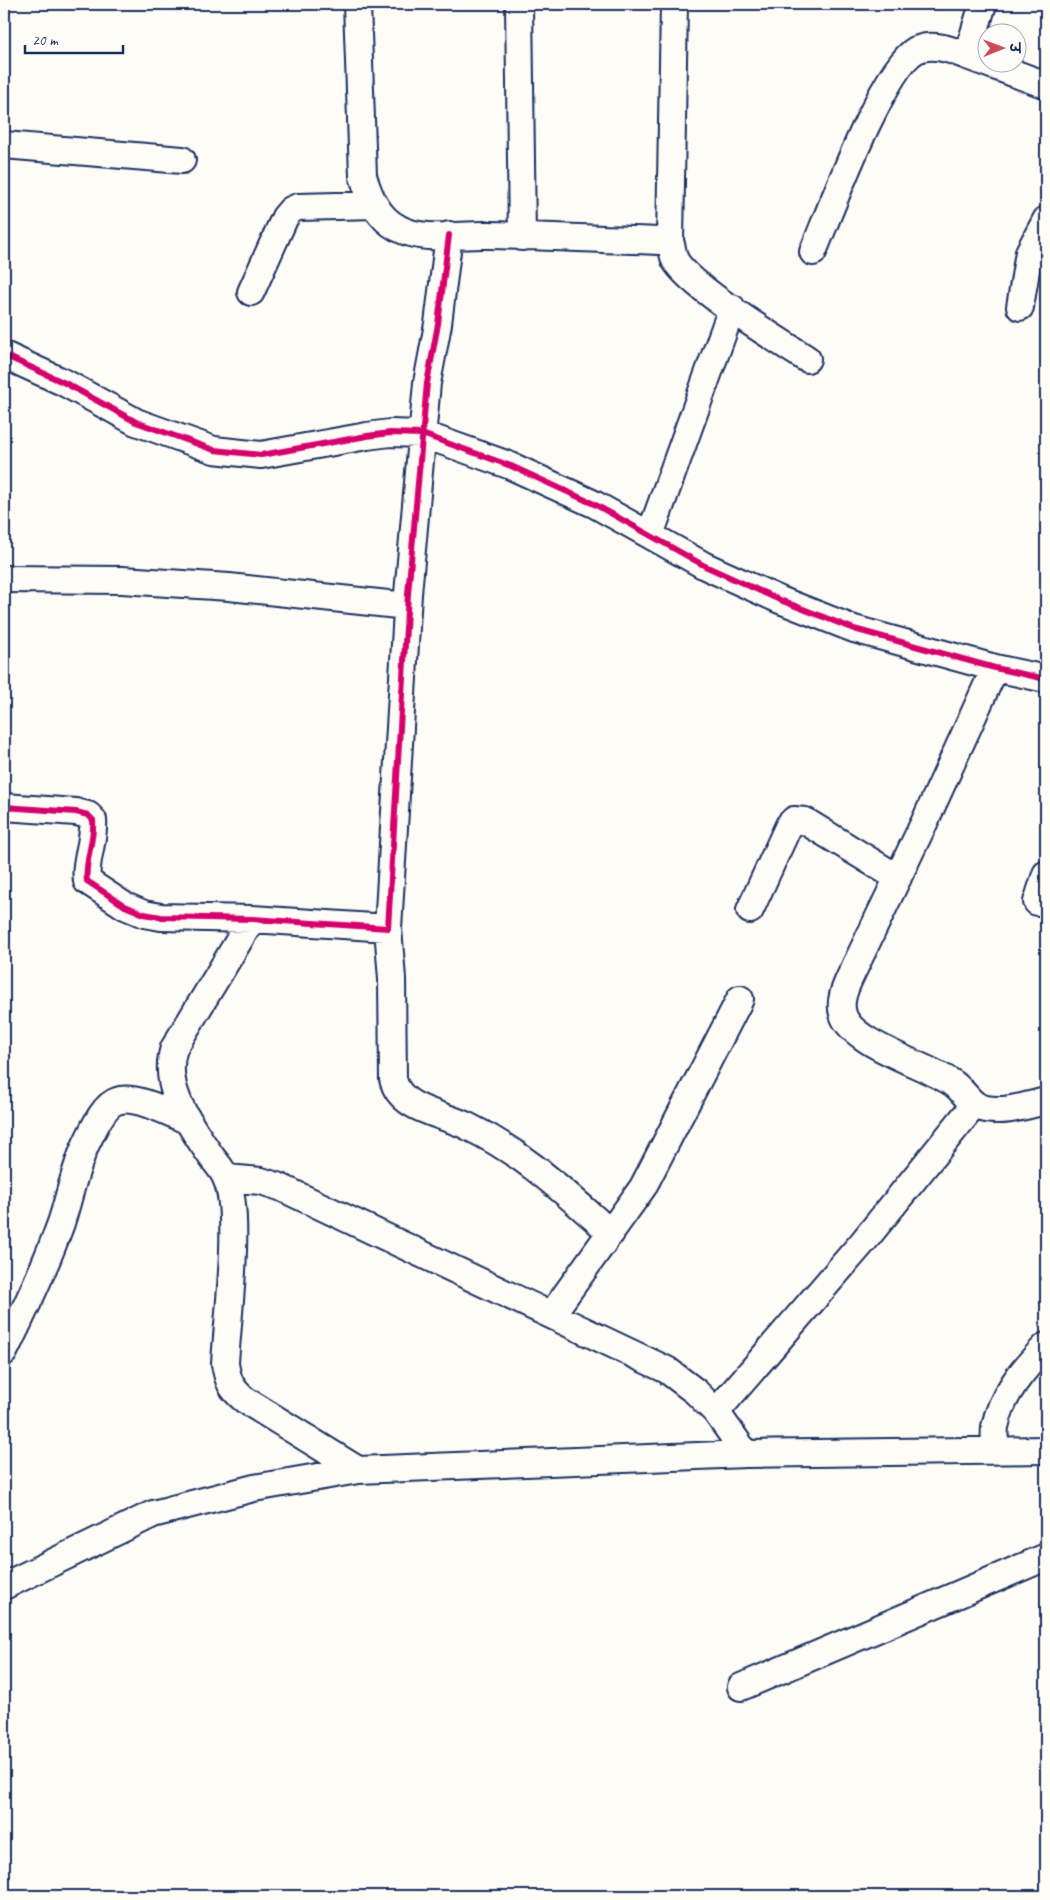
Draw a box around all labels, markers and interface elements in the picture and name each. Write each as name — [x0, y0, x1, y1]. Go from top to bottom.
scale bar — [25, 22, 122, 54]
north arrow — [978, 22, 1028, 72]
text: 20 m — [32, 31, 59, 50]
text: उ — [1006, 41, 1023, 54]

